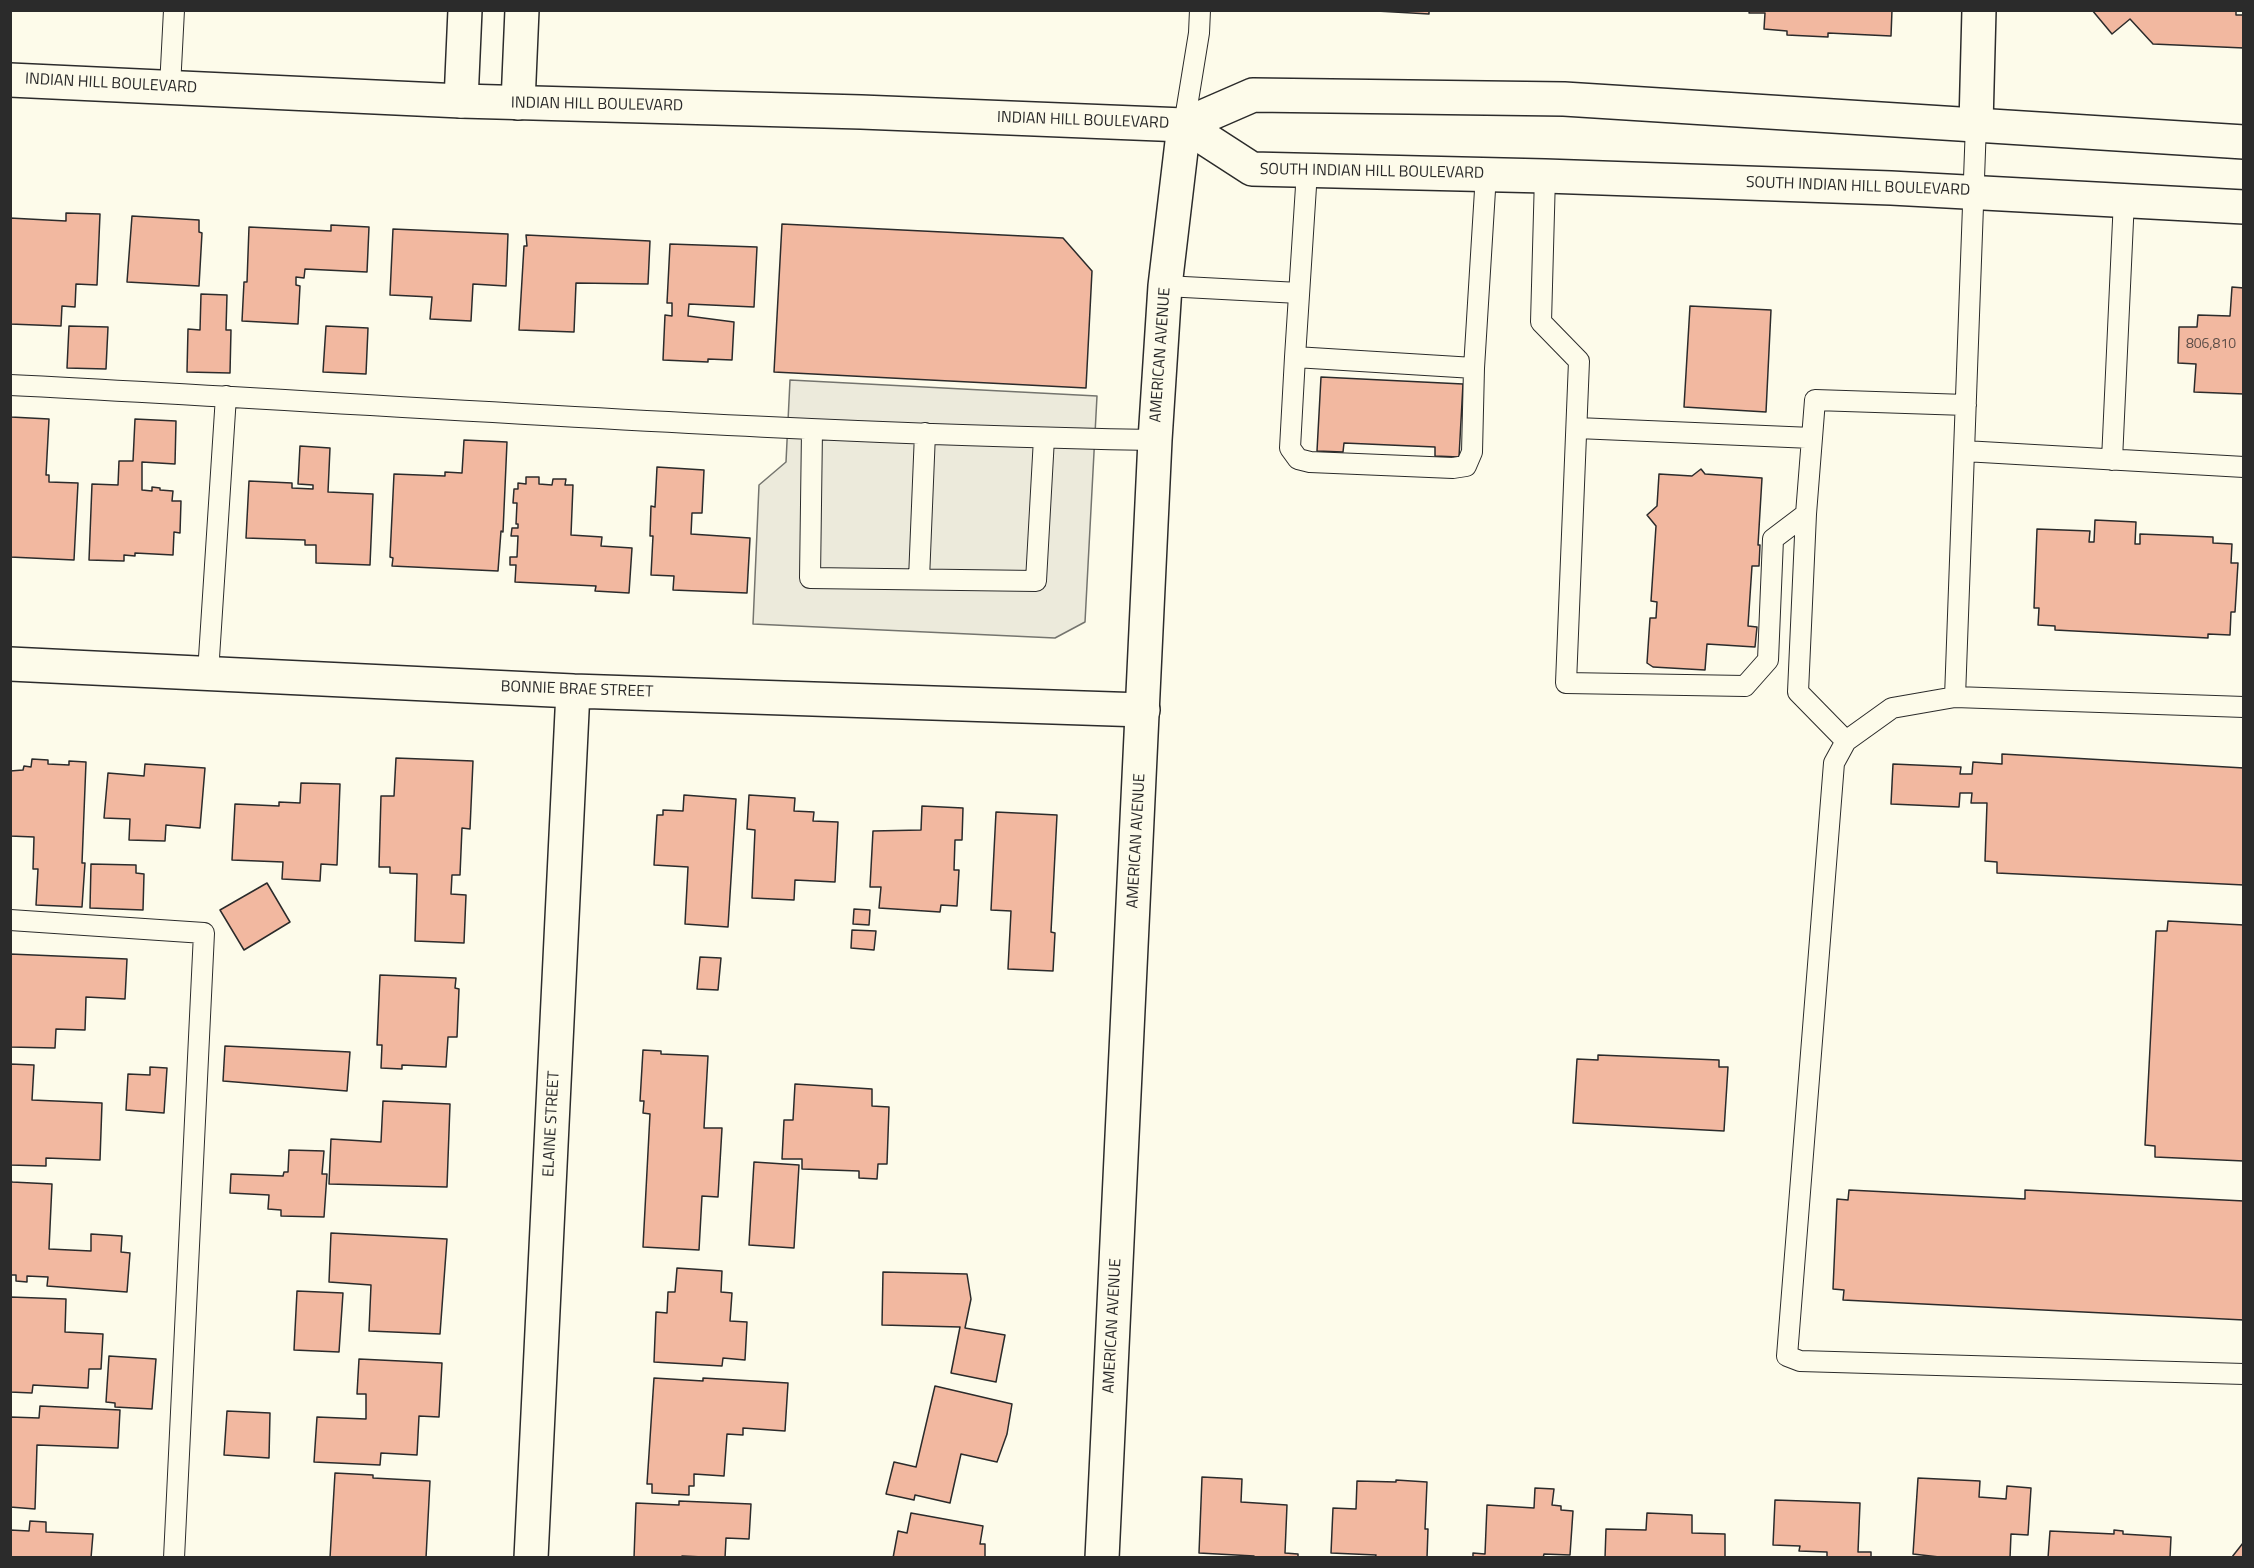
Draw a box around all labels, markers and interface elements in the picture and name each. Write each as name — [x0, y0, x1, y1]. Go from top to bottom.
street label: INDIAN HILL BOULEVARD — [24, 70, 198, 98]
street label: INDIAN HILL BOULEVARD — [511, 94, 683, 116]
street label: INDIAN HILL BOULEVARD — [997, 108, 1169, 134]
street label: SOUTH INDIAN HILL BOULEVARD — [1260, 160, 1484, 184]
street label: SOUTH INDIAN HILL BOULEVARD — [1745, 173, 1971, 201]
street label: AMERICAN AVENUE — [1147, 287, 1175, 423]
house number: 806,810 — [2186, 337, 2236, 353]
street label: BONNIE BRAE STREET — [500, 678, 654, 702]
street label: AMERICAN AVENUE — [1124, 773, 1150, 909]
street label: ELAINE STREET — [540, 1070, 564, 1178]
street label: AMERICAN AVENUE — [1100, 1258, 1126, 1394]

